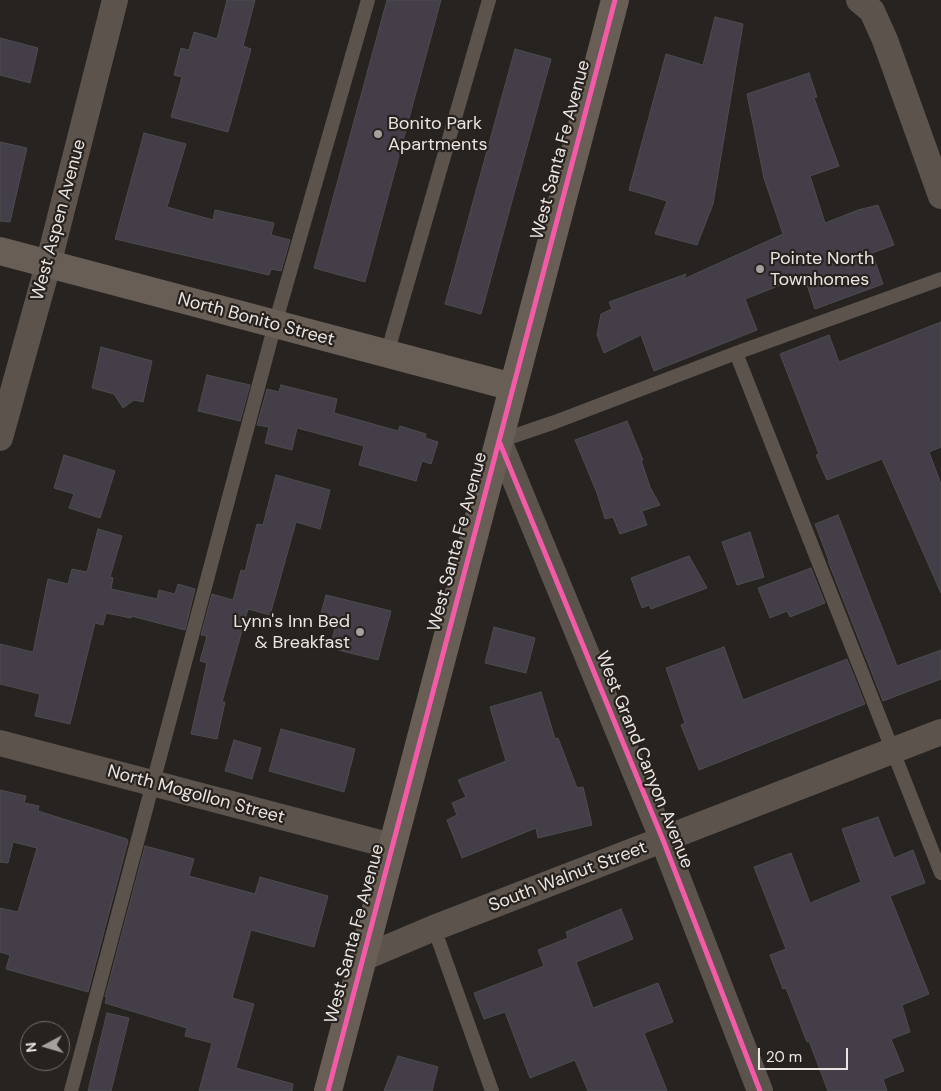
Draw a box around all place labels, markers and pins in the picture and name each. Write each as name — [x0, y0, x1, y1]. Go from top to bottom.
place label: Bonito Park Apartments — [388, 113, 487, 156]
marker: Bonito Park Apartments — [372, 128, 384, 140]
place label: Pointe North Townhomes — [770, 248, 874, 290]
marker: Pointe North Townhomes — [754, 263, 766, 275]
place label: Lynn's Inn Bed & Breakfast — [233, 611, 350, 654]
marker: Lynn's Inn Bed & Breakfast — [354, 626, 366, 638]

